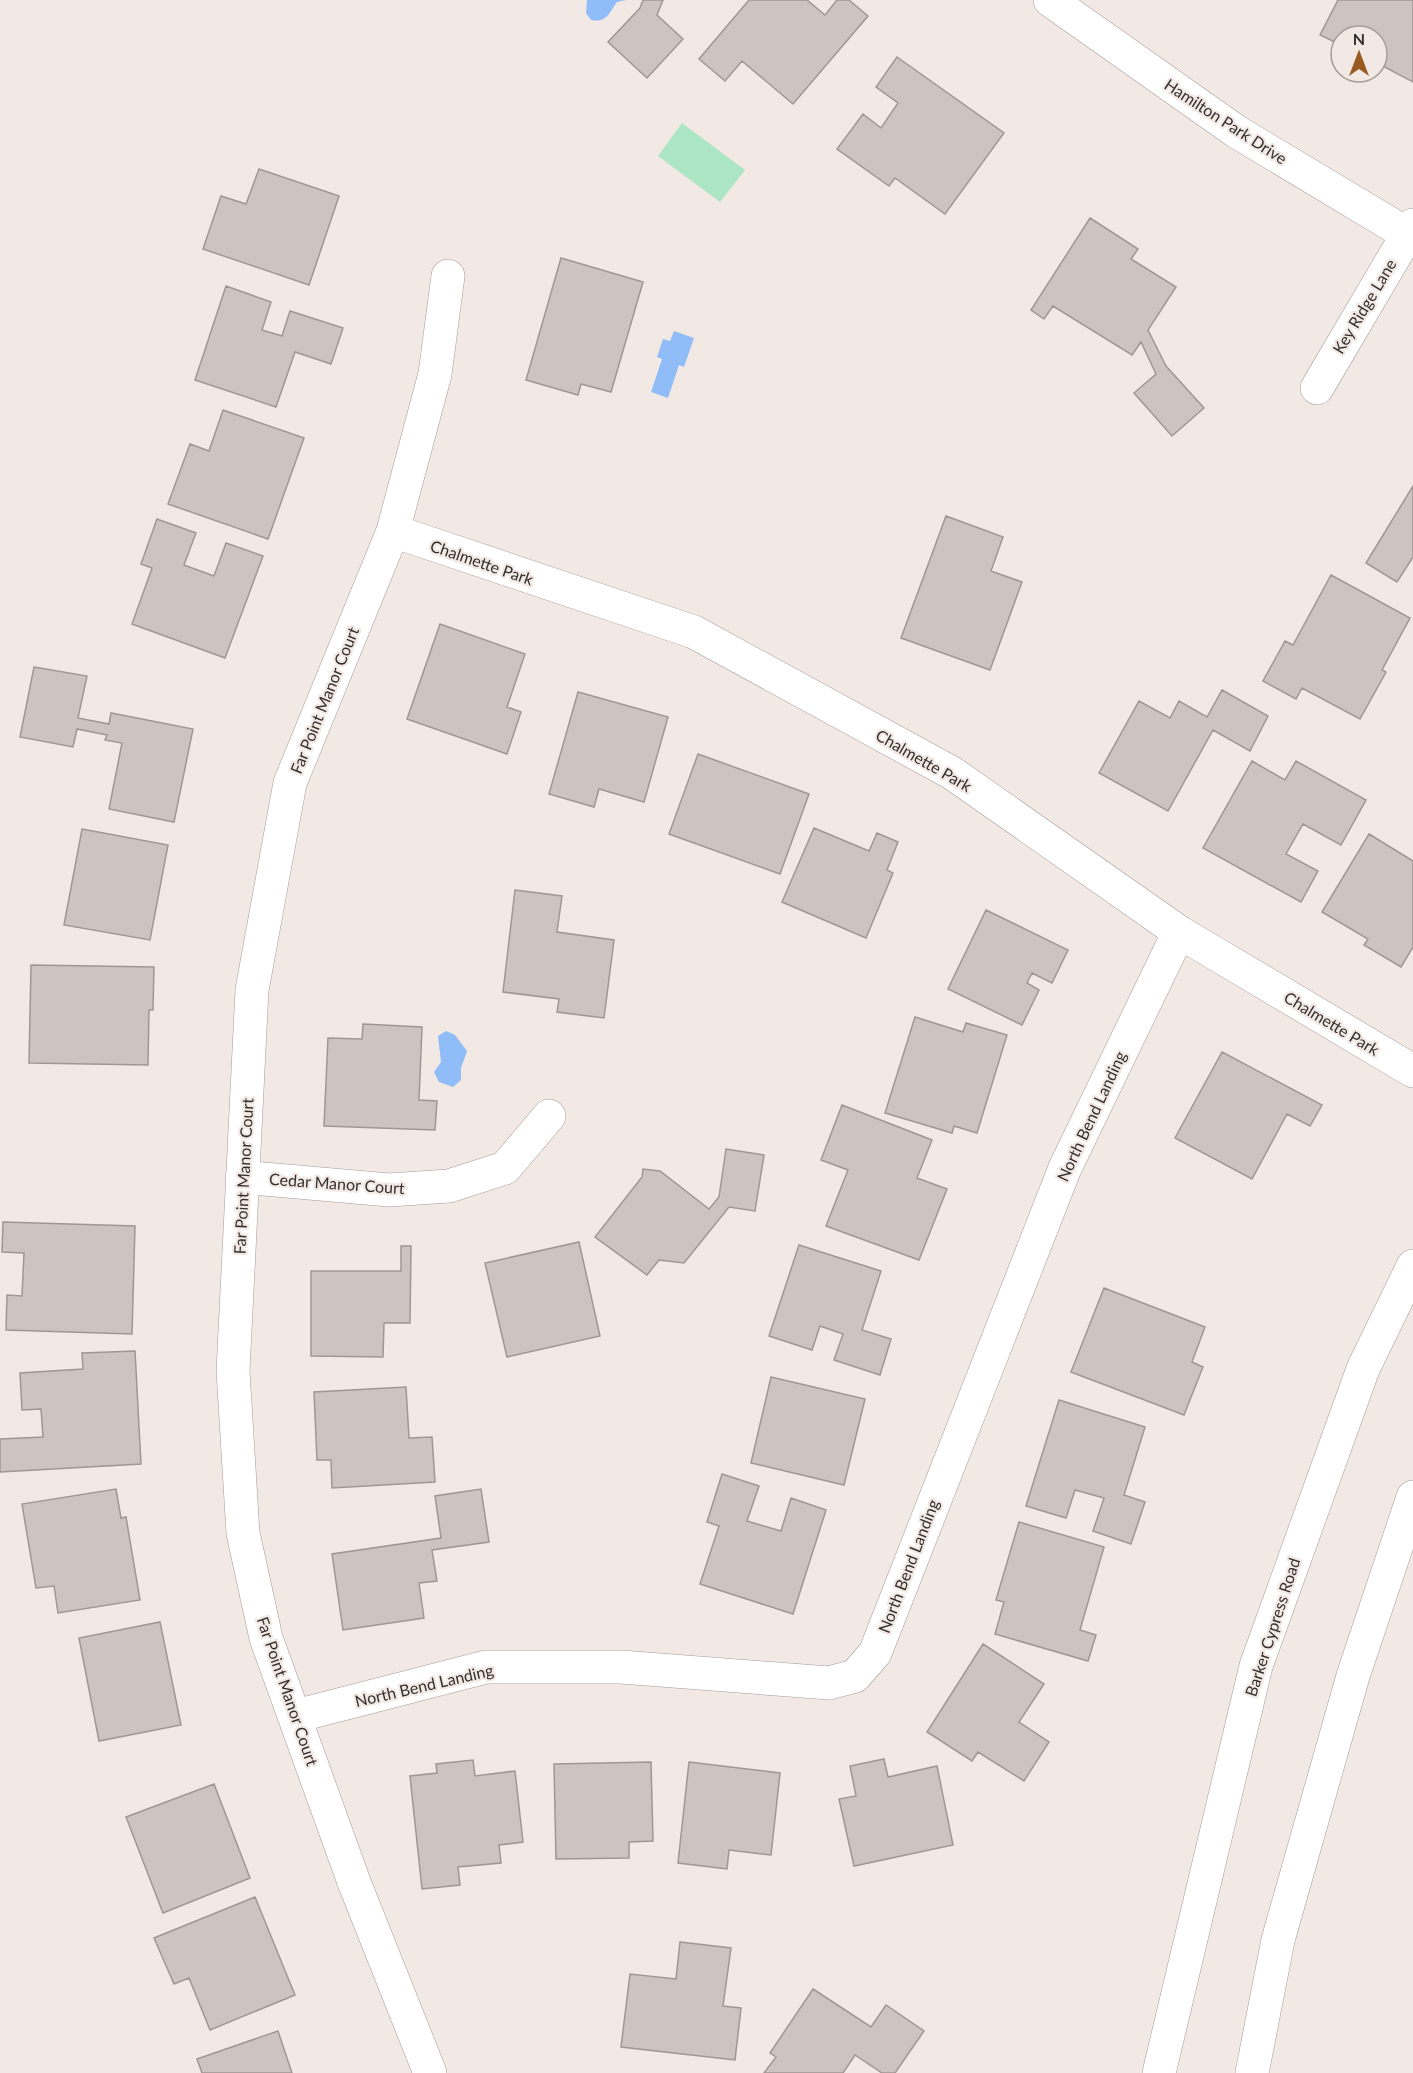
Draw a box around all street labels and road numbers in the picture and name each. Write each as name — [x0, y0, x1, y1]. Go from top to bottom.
street label: Hamilton Park Drive — [1161, 74, 1291, 168]
street label: Key Ridge Lane — [1328, 255, 1400, 357]
street label: Chalmette Park — [428, 536, 537, 589]
street label: Far Point Manor Court — [286, 624, 362, 776]
street label: Chalmette Park — [873, 725, 976, 796]
street label: Chalmette Park — [1281, 987, 1384, 1059]
street label: North Bend Landing — [1053, 1048, 1129, 1184]
street label: Far Point Manor Court — [229, 1097, 257, 1255]
street label: Cedar Manor Court — [269, 1169, 406, 1197]
street label: North Bend Landing — [874, 1497, 942, 1635]
street label: Barker Cypress Road — [1241, 1555, 1303, 1699]
street label: Far Point Manor Court — [254, 1614, 323, 1768]
street label: North Bend Landing — [353, 1660, 495, 1710]

